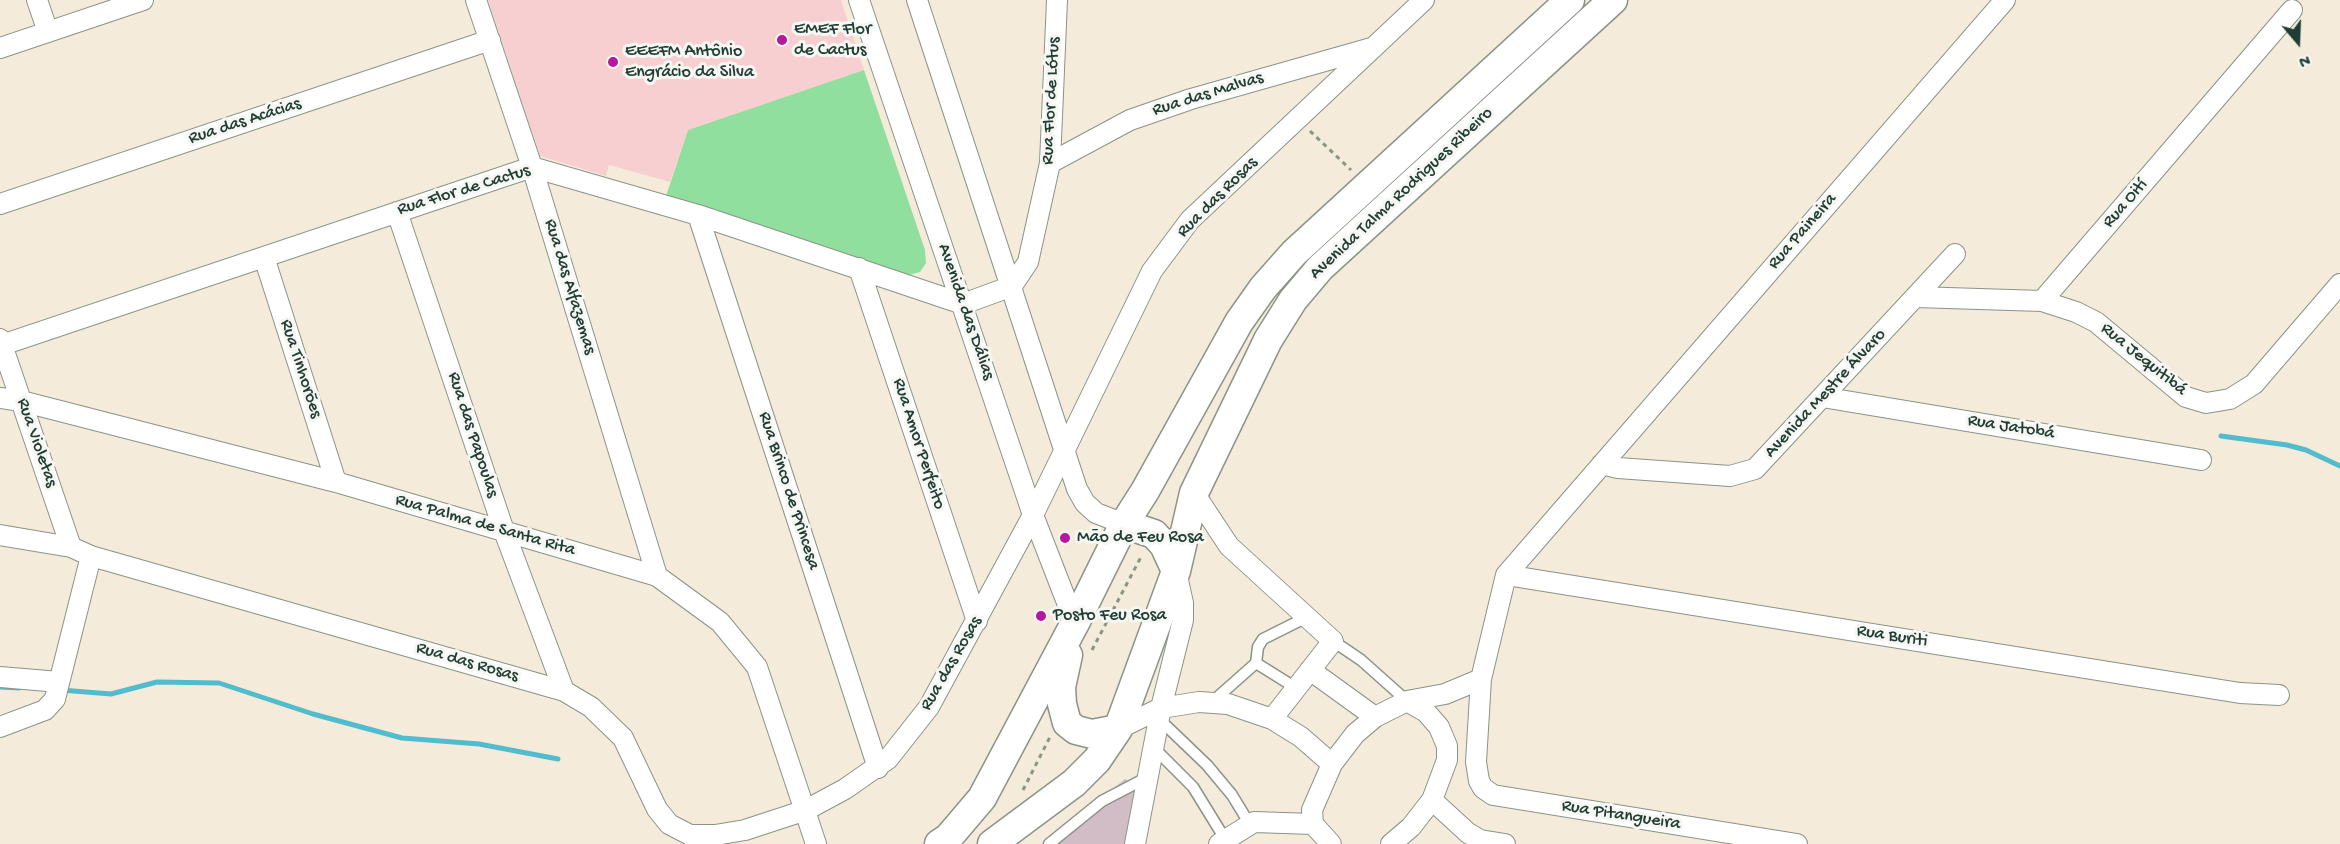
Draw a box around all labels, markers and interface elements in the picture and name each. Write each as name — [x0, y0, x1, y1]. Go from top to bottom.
north arrow — [2268, 12, 2328, 72]
place label: EMEF Flor de Cactus — [794, 19, 871, 62]
marker: EMEF Flor de Cactus — [775, 33, 789, 47]
street label: Rua Flor de Lótus — [1038, 37, 1066, 165]
place label: EEEFM Antônio Engrácio da Silva — [625, 41, 754, 84]
text: N — [2296, 49, 2312, 70]
marker: EEEFM Antônio Engrácio da Silva — [606, 55, 620, 69]
street label: Rua das Malvas — [1150, 68, 1266, 122]
street label: Rua das Acácias — [186, 94, 304, 150]
street label: Avenida Talma Rodrigues Ribeiro — [1306, 103, 1498, 285]
street label: Rua das Rosas — [1173, 153, 1263, 243]
street label: Rua Flor de Cactus — [395, 161, 533, 221]
street label: Rua Oití — [2099, 175, 2153, 233]
street label: Rua Paineira — [1764, 189, 1842, 275]
street label: Rua das Alfazemas — [538, 217, 600, 357]
street label: Avenida das Dálias — [932, 241, 998, 383]
street label: Rua Tinhorões — [274, 317, 326, 421]
street label: Rua Jequitibá — [2095, 319, 2191, 401]
street label: Avenida Mestre Álvaro — [1760, 325, 1892, 463]
street label: Rua das Papoulas — [442, 370, 502, 500]
street label: Rua Amor Perfeito — [887, 376, 949, 512]
street label: Rua Violetas — [11, 396, 61, 490]
street label: Rua Brinco de Princesa — [752, 409, 824, 573]
street label: Rua Jatobá — [1966, 410, 2056, 446]
street label: Rua Palma de Santa Rita — [392, 490, 578, 562]
place label: Mão de Feu Rosa — [1077, 527, 1204, 549]
marker: Mão de Feu Rosa — [1058, 531, 1072, 545]
place label: Posto Feu Rosa — [1053, 605, 1166, 627]
marker: Posto Feu Rosa — [1034, 609, 1048, 623]
street label: Rua das Rosas — [916, 613, 988, 715]
street label: Rua Buriti — [1855, 621, 1929, 653]
street label: Rua das Rosas — [413, 638, 521, 688]
street label: Rua Pitangueira — [1560, 796, 1682, 836]

